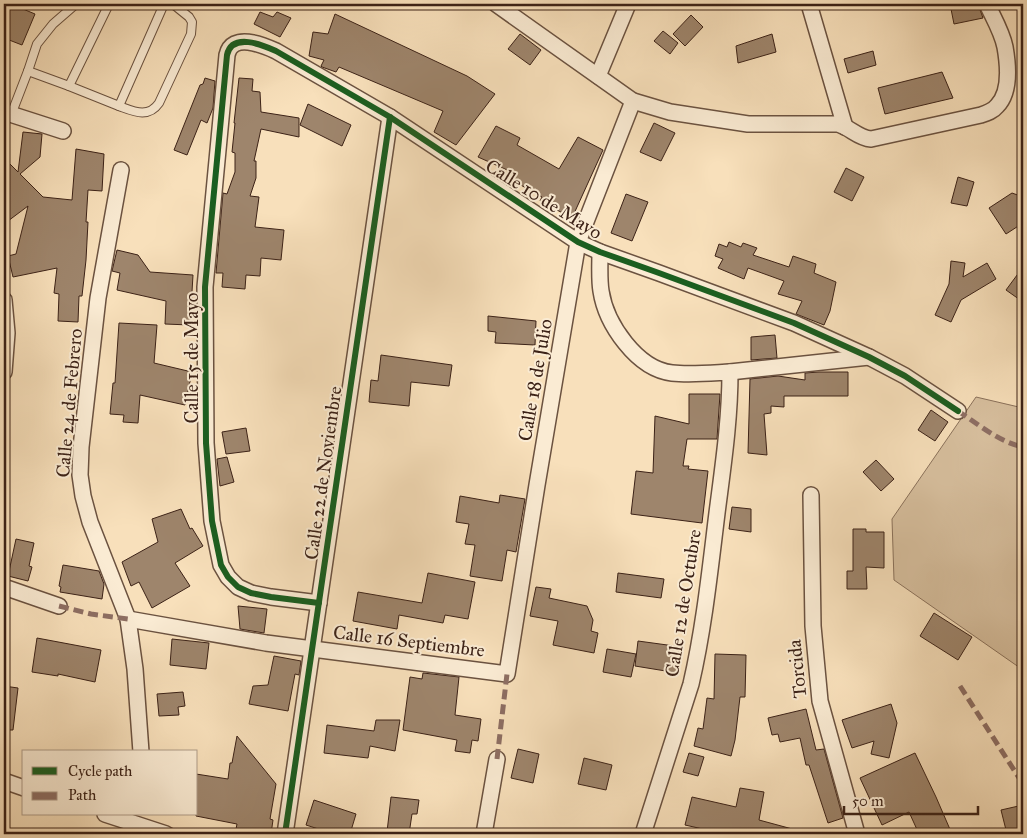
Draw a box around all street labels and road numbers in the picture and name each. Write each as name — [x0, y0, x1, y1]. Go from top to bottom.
street label: Calle 10 de Mayo — [481, 154, 607, 244]
street label: Calle 15 de Mayo — [180, 292, 203, 423]
street label: Calle 18 de Julio — [513, 317, 558, 443]
street label: Calle 24 de Febrero — [51, 327, 87, 478]
street label: Calle 22 de Noviembre — [299, 385, 347, 561]
street label: Calle 12 de Octubre — [660, 527, 706, 678]
street label: Calle 16 Septiembre — [332, 620, 486, 662]
street label: Torcida — [782, 638, 812, 699]

